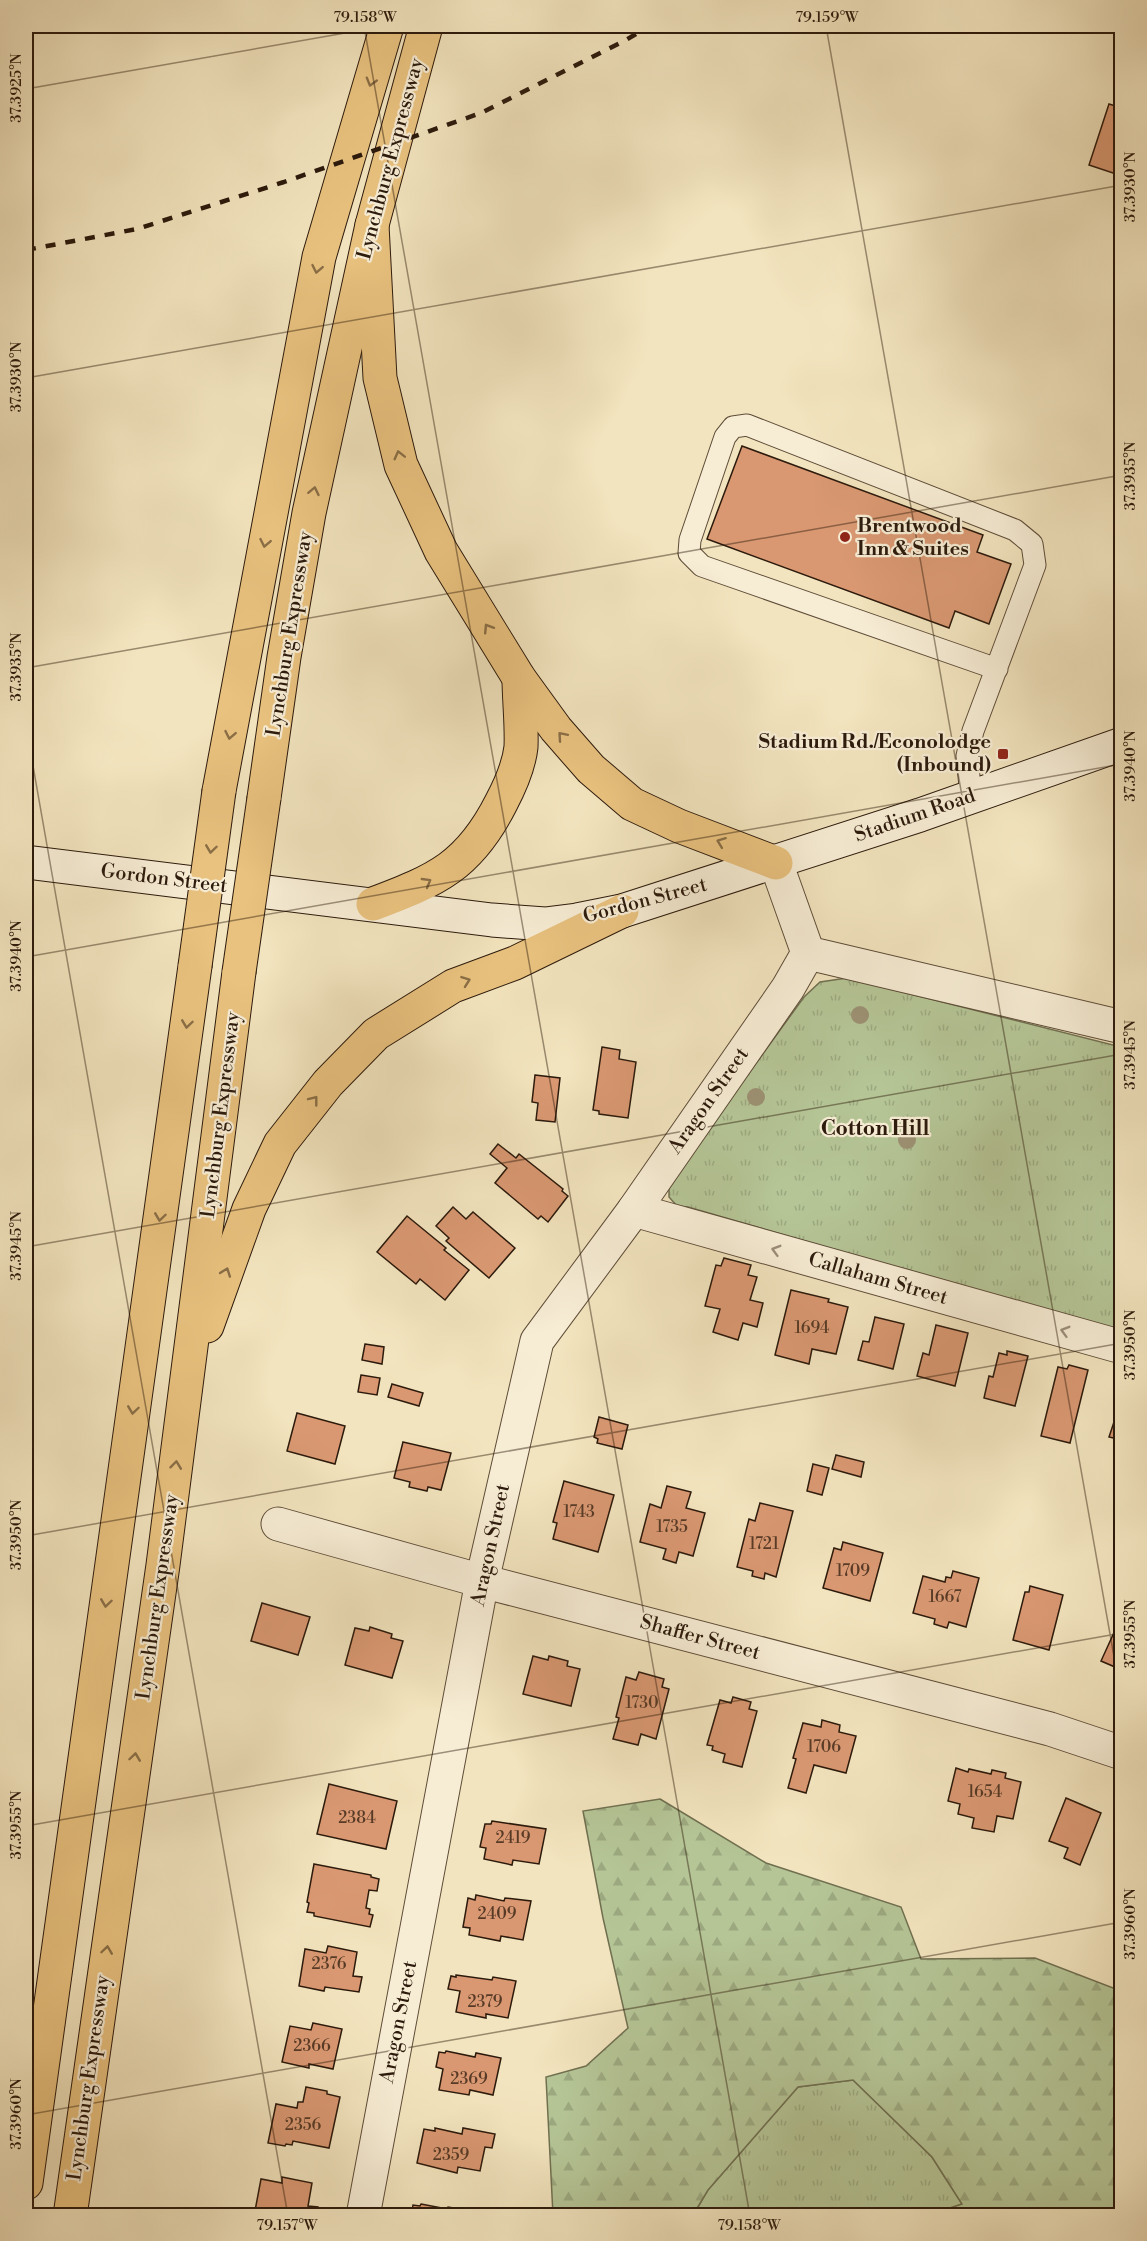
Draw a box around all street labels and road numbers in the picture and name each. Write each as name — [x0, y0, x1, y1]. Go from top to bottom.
street label: Lynchburg Expressway — [352, 55, 430, 262]
street label: Lynchburg Expressway — [261, 529, 319, 738]
street label: Stadium Road — [851, 783, 979, 848]
street label: Gordon Street — [99, 859, 229, 899]
street label: Gordon Street — [580, 872, 710, 930]
street label: Lynchburg Expressway — [196, 1010, 246, 1220]
street label: Aragon Street — [663, 1043, 755, 1160]
street label: Callaham Street — [805, 1247, 951, 1311]
street label: Aragon Street — [466, 1482, 516, 1609]
street label: Lynchburg Expressway — [131, 1492, 185, 1702]
street label: Shaffer Street — [637, 1610, 763, 1666]
street label: Aragon Street — [375, 1959, 423, 2086]
street label: Lynchburg Expressway — [62, 1973, 116, 2183]

